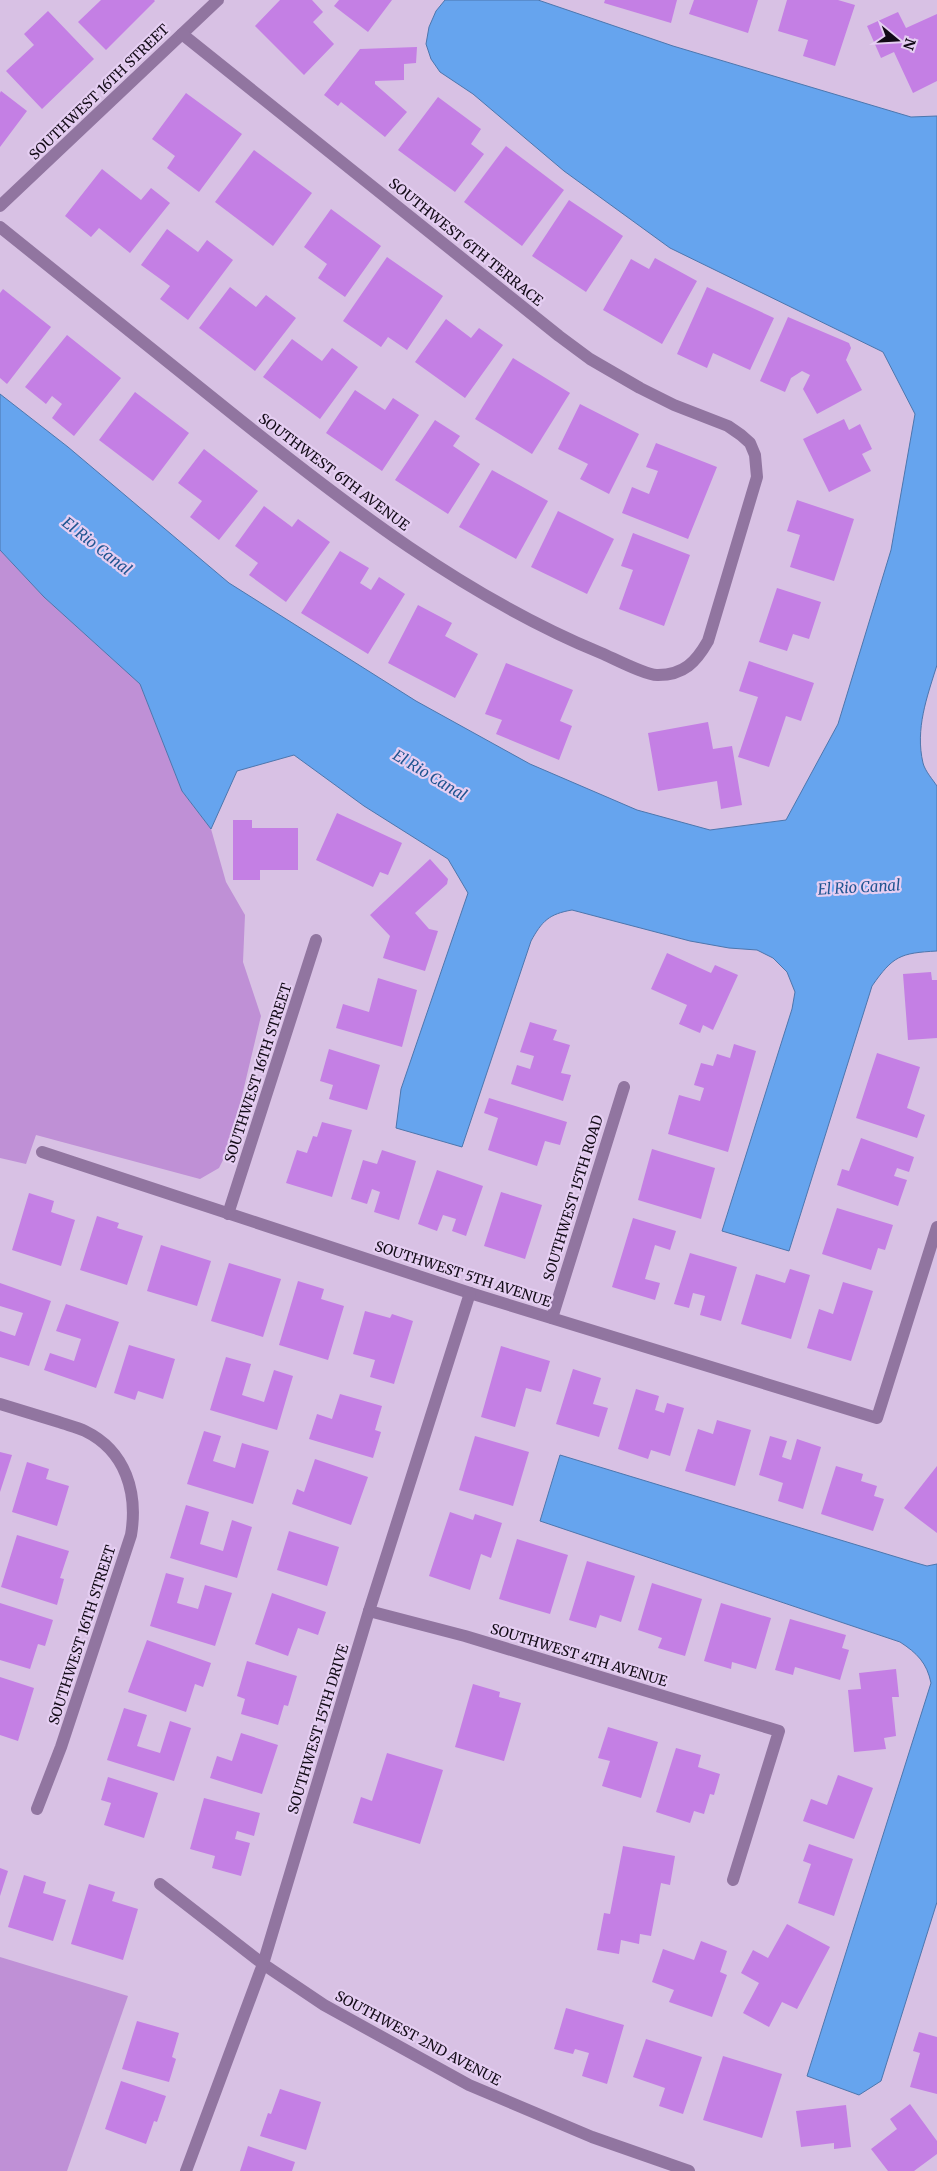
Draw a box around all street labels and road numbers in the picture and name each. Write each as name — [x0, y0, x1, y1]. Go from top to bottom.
street label: SOUTHWEST 16TH STREET — [25, 20, 173, 164]
street label: SOUTHWEST 6TH TERRACE — [385, 174, 547, 310]
street label: SOUTHWEST 6TH AVENUE — [255, 409, 413, 535]
street label: SOUTHWEST 16TH STREET — [220, 981, 296, 1165]
street label: SOUTHWEST 15TH ROAD — [539, 1112, 607, 1283]
street label: SOUTHWEST 5TH AVENUE — [373, 1237, 554, 1311]
street label: SOUTHWEST 16TH STREET — [44, 1543, 120, 1727]
street label: SOUTHWEST 4TH AVENUE — [488, 1619, 670, 1691]
street label: SOUTHWEST 15TH DRIVE — [284, 1642, 352, 1816]
street label: SOUTHWEST 2ND AVENUE — [332, 1987, 504, 2089]

